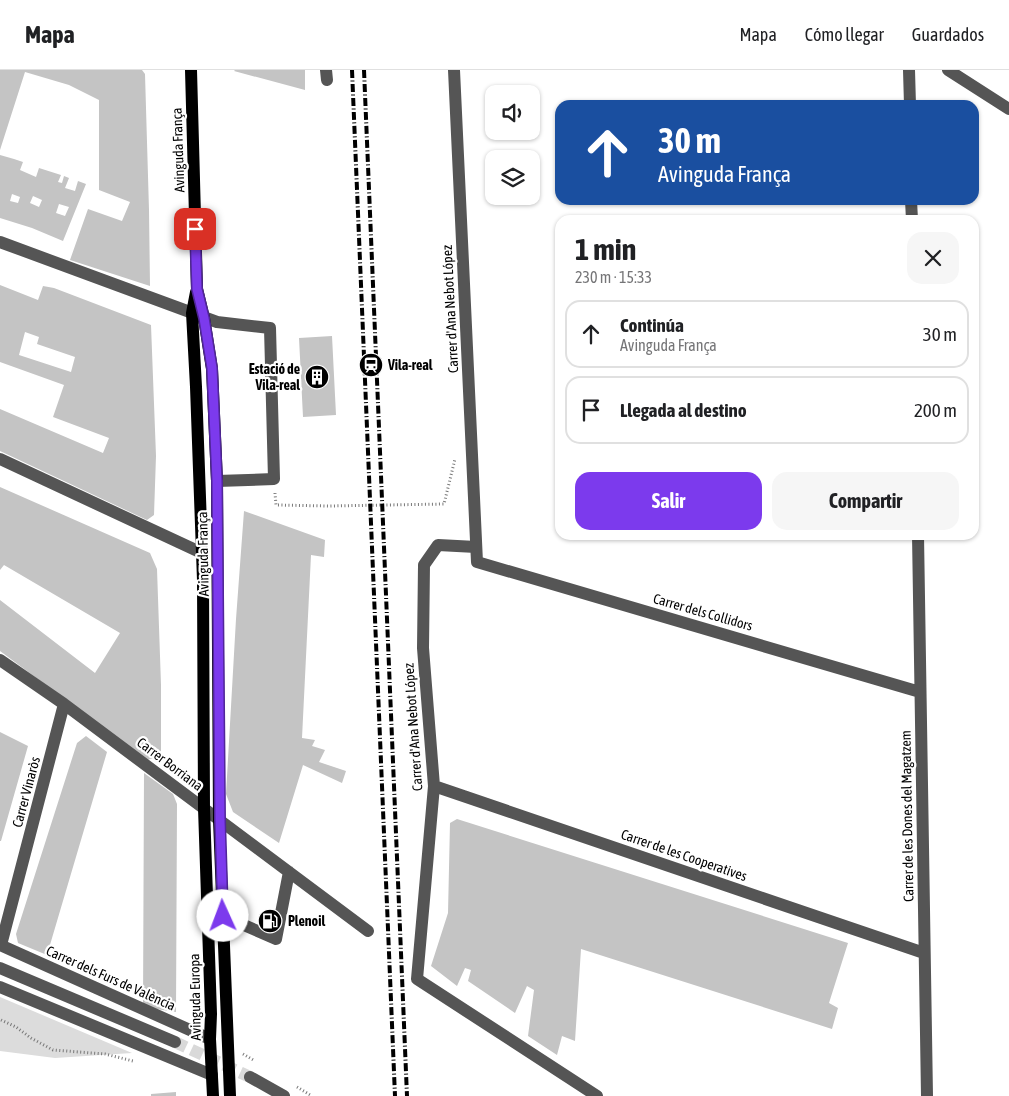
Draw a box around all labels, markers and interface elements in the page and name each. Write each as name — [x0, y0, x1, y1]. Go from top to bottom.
text: Mapa — [25, 21, 75, 48]
text: Mapa — [739, 24, 777, 45]
text: Cómo llegar — [805, 24, 884, 45]
text: Guardados — [912, 24, 984, 45]
map controls — [485, 85, 540, 205]
button: sound — [485, 85, 540, 140]
street label: Avinguda França — [169, 107, 187, 193]
icon: ahead — [575, 120, 640, 185]
text: 30 m — [658, 120, 721, 160]
button: layers — [485, 150, 540, 205]
text: Avinguda França — [658, 161, 791, 187]
pin — [174, 208, 216, 250]
icon: arrive — [181, 215, 209, 243]
text: 1 min — [575, 232, 636, 266]
button: close — [907, 232, 959, 284]
street label: Carrer d'Ana Nebot López — [439, 245, 461, 373]
text: 230 m · 15:33 — [575, 268, 652, 286]
text: Continúa — [620, 314, 684, 336]
icon: ahead — [577, 320, 605, 348]
text: 30 m — [923, 323, 957, 345]
text: Avinguda França — [620, 336, 717, 354]
station icon: Vila-real — [358, 352, 384, 378]
place label: Vila-real — [387, 357, 433, 373]
place label: Estació de Vila-real — [249, 361, 300, 393]
building icon: Estació de Vila-real — [304, 364, 330, 390]
icon: arrive — [577, 396, 605, 424]
text: Llegada al destino — [620, 399, 747, 421]
text: 200 m — [914, 399, 957, 421]
button: Salir — [575, 472, 762, 530]
button: Compartir — [772, 472, 959, 530]
street label: Avinguda França — [194, 512, 212, 596]
street label: Carrer dels Collidors — [651, 590, 755, 634]
street label: Carrer d'Ana Nebot López — [401, 662, 425, 792]
street label: Carrer de les Dones del Magatzem — [898, 730, 916, 902]
street label: Carrer Borriana — [134, 734, 206, 794]
street label: Carrer Vinaròs — [9, 755, 43, 829]
street label: Carrer de les Cooperatives — [619, 826, 749, 884]
position arrow — [196, 889, 248, 941]
fuel station icon: Plenoil — [257, 908, 283, 934]
place label: Plenoil — [288, 913, 325, 929]
street label: Carrer dels Furs de València — [44, 942, 178, 1014]
street label: Avinguda Europa — [186, 953, 204, 1041]

